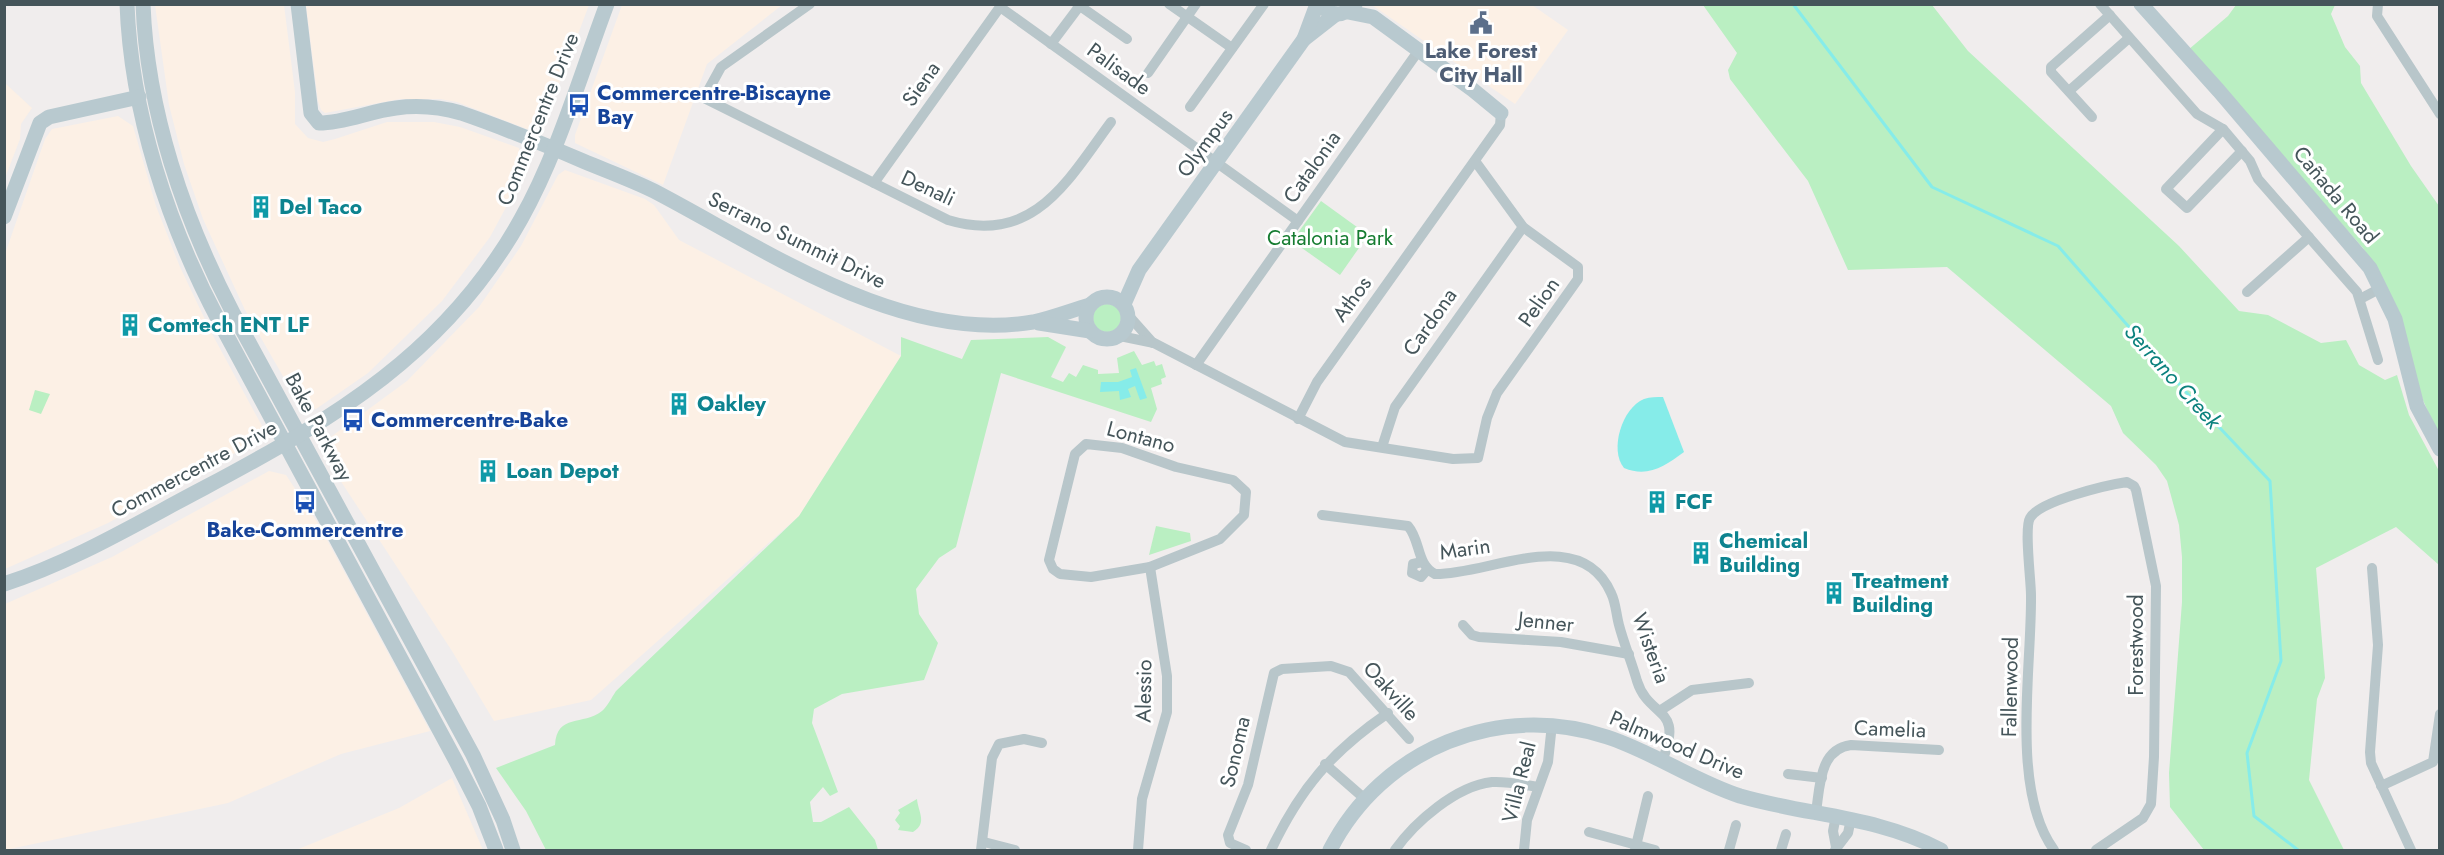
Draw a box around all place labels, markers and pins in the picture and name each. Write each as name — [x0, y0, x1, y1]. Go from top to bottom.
public building icon: Lake Forest City Hall — [1468, 10, 1494, 36]
place label: Lake Forest City Hall — [1425, 36, 1538, 90]
place label: Commercentre-Biscayne Bay — [597, 78, 831, 132]
bus stop icon: Commercentre-Biscayne Bay — [566, 92, 592, 118]
place label: Del Taco — [279, 192, 362, 222]
building icon: Del Taco — [248, 194, 274, 220]
place label: Comtech ENT LF — [148, 310, 310, 340]
building icon: Comtech ENT LF — [117, 312, 143, 338]
place label: Oakley — [697, 389, 767, 419]
building icon: Oakley — [666, 391, 692, 417]
place label: Commercentre-Bake — [371, 405, 568, 435]
bus stop icon: Commercentre-Bake — [340, 407, 366, 433]
place label: Loan Depot — [506, 456, 619, 486]
building icon: Loan Depot — [475, 458, 501, 484]
place label: FCF — [1675, 487, 1713, 517]
bus stop icon: Bake-Commercentre — [292, 489, 318, 515]
building icon: FCF — [1644, 489, 1670, 515]
place label: Bake-Commercentre — [206, 515, 404, 545]
place label: Chemical Building — [1719, 526, 1808, 580]
building icon: Chemical Building — [1688, 540, 1714, 566]
place label: Treatment Building — [1852, 566, 1949, 620]
building icon: Treatment Building — [1821, 580, 1847, 606]

